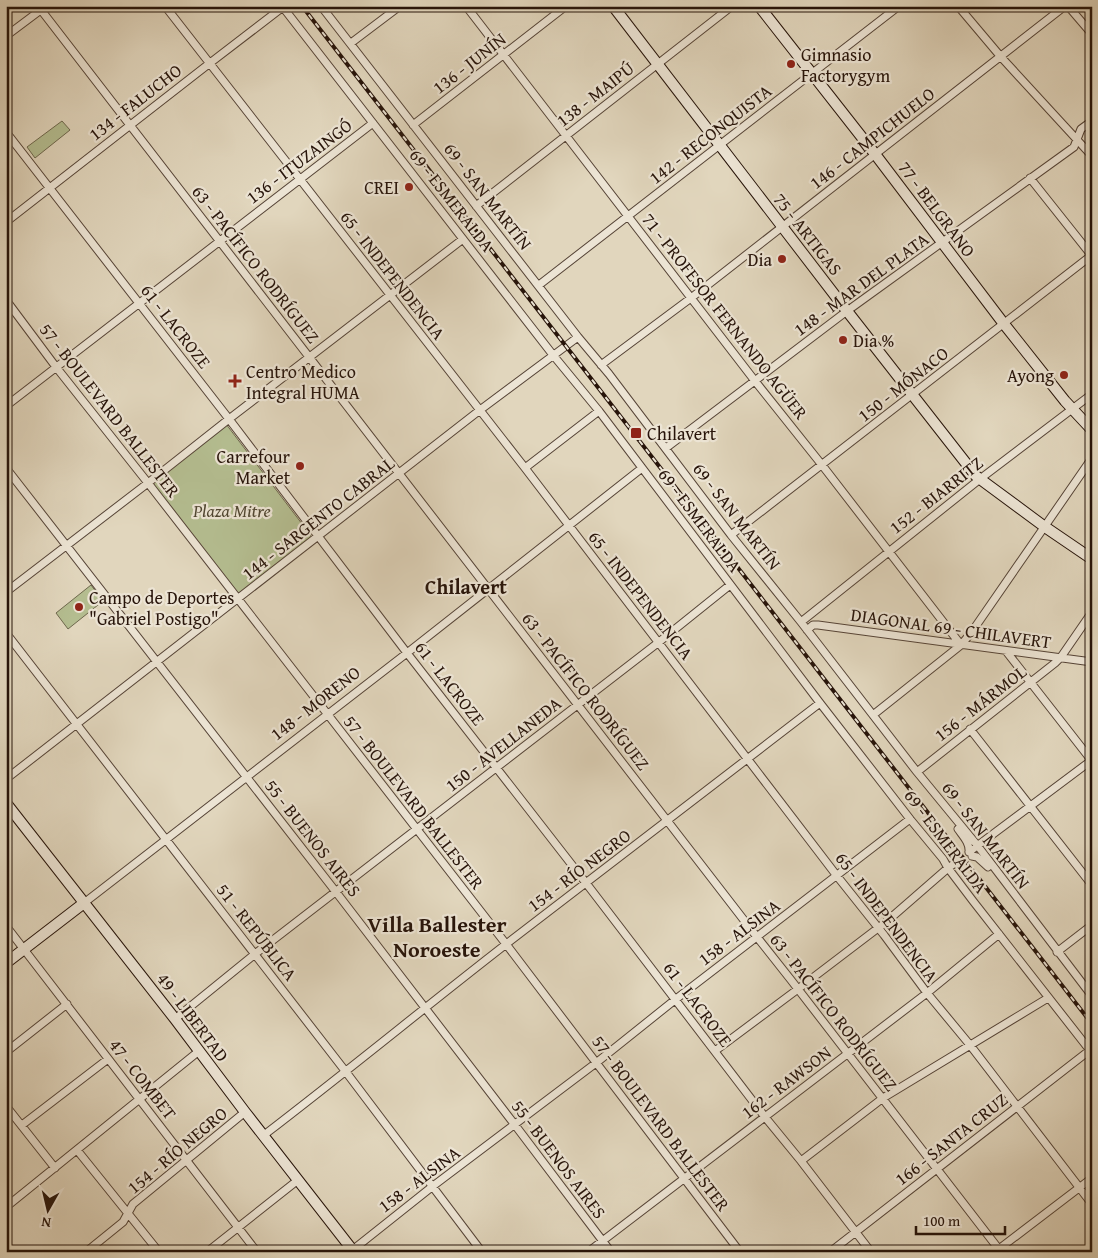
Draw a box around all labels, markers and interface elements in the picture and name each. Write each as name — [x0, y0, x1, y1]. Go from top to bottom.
street label: 136 - JUNÍN — [427, 26, 512, 100]
place label: Gimnasio Factorygym — [801, 41, 890, 89]
street label: 138 - MAIPÚ — [550, 55, 640, 133]
street label: 134 - FALUCHO — [83, 57, 187, 147]
marker: Gimnasio Factorygym — [785, 58, 797, 70]
street label: 142 - RECONQUISTA — [643, 77, 777, 191]
street label: 146 - CAMPICHUELO — [804, 80, 941, 196]
street label: 136 - ITUZAINGÓ — [240, 112, 358, 210]
street label: 69 - SAN MARTÍN — [437, 136, 539, 256]
street label: 69 - ESMERALDA — [403, 143, 501, 257]
street label: 77 - BELGRANO — [892, 155, 982, 263]
place label: CREI — [364, 174, 399, 201]
street label: 63 - PACÍFICO RODRÍGUEZ — [186, 179, 326, 349]
marker: CREI — [403, 181, 415, 193]
street label: 75 - ARTIGAS — [767, 187, 849, 281]
street label: 65 - INDEPENDENCIA — [334, 205, 452, 345]
street label: 71 - PROFESOR FERNANDO AGÜER — [636, 207, 815, 425]
street label: 148 - MAR DEL PLATA — [788, 226, 934, 342]
place label: Dia — [748, 246, 772, 273]
marker: Dia — [776, 253, 788, 265]
street label: 61 - LACROZE — [134, 278, 218, 374]
street label: 57 - BOULEVARD BALLESTER — [33, 317, 187, 503]
place label: Dia % — [853, 327, 894, 354]
marker: Dia % — [837, 334, 849, 346]
street label: 150 - MÓNACO — [852, 340, 954, 428]
place label: Centro Medico Integral HUMA — [246, 358, 360, 406]
place label: Ayong — [1007, 362, 1054, 389]
marker: Ayong — [1058, 369, 1070, 381]
marker: Centro Medico Integral HUMA — [228, 374, 242, 388]
place label: Chilavert — [647, 420, 717, 447]
marker: Chilavert — [629, 426, 643, 440]
place label: Carrefour Market — [217, 443, 291, 491]
street label: 144 - SARGENTO CABRAL — [236, 450, 400, 586]
street label: 152 - BIARRITZ — [883, 450, 989, 540]
street label: 69 - SAN MARTÍN — [686, 456, 788, 576]
marker: Carrefour Market — [294, 460, 306, 472]
street label: 69 - ESMERALDA — [652, 462, 748, 578]
park label: Plaza Mitre — [192, 497, 271, 524]
street label: 65 - INDEPENDENCIA — [582, 525, 700, 665]
district label: Chilavert — [425, 572, 507, 601]
place label: Campo de Deportes "Gabriel Postigo" — [89, 584, 235, 632]
marker: Campo de Deportes "Gabriel Postigo" — [73, 601, 85, 613]
street label: DIAGONAL 69 - CHILAVERT — [849, 601, 1053, 655]
street label: 63 - PACÍFICO RODRÍGUEZ — [516, 606, 656, 776]
street label: 61 - LACROZE — [408, 635, 492, 731]
street label: 156 - MÁRMOL — [928, 658, 1032, 748]
street label: 148 - MORENO — [264, 659, 366, 747]
street label: 150 - AVELLANEDA — [439, 690, 567, 798]
street label: 57 - BOULEVARD BALLESTER — [337, 709, 491, 895]
street label: 55 - BUENOS AIRES — [258, 773, 368, 903]
street label: 69 - SAN MARTÍN — [935, 775, 1037, 895]
street label: 69 - ESMERALDA — [898, 783, 994, 899]
street label: 154 - RÍO NEGRO — [521, 822, 637, 918]
street label: 65 - INDEPENDENCIA — [829, 846, 945, 988]
street label: 51 - REPÚBLICA — [210, 878, 304, 987]
street label: 158 - ALSINA — [692, 892, 786, 972]
district label: Villa Ballester Noroeste — [367, 908, 507, 965]
street label: 63 - PACÍFICO RODRÍGUEZ — [764, 927, 904, 1097]
street label: 61 - LACROZE — [657, 956, 739, 1052]
street label: 49 - LIBERTAD — [150, 967, 236, 1067]
street label: 57 - BOULEVARD BALLESTER — [586, 1029, 737, 1217]
street label: 47 - COMBET — [103, 1033, 183, 1125]
street label: 162 - RAWSON — [735, 1039, 837, 1125]
street label: 166 - SANTA CRUZ — [889, 1086, 1013, 1192]
street label: 55 - BUENOS AIRES — [505, 1094, 613, 1224]
street label: 154 - RÍO NEGRO — [121, 1100, 233, 1200]
street label: 158 - ALSINA — [372, 1139, 466, 1219]
north arrow — [22, 1186, 72, 1236]
scale bar — [916, 1203, 1004, 1235]
text: 100 m — [923, 1210, 961, 1231]
text: N — [40, 1212, 52, 1233]

